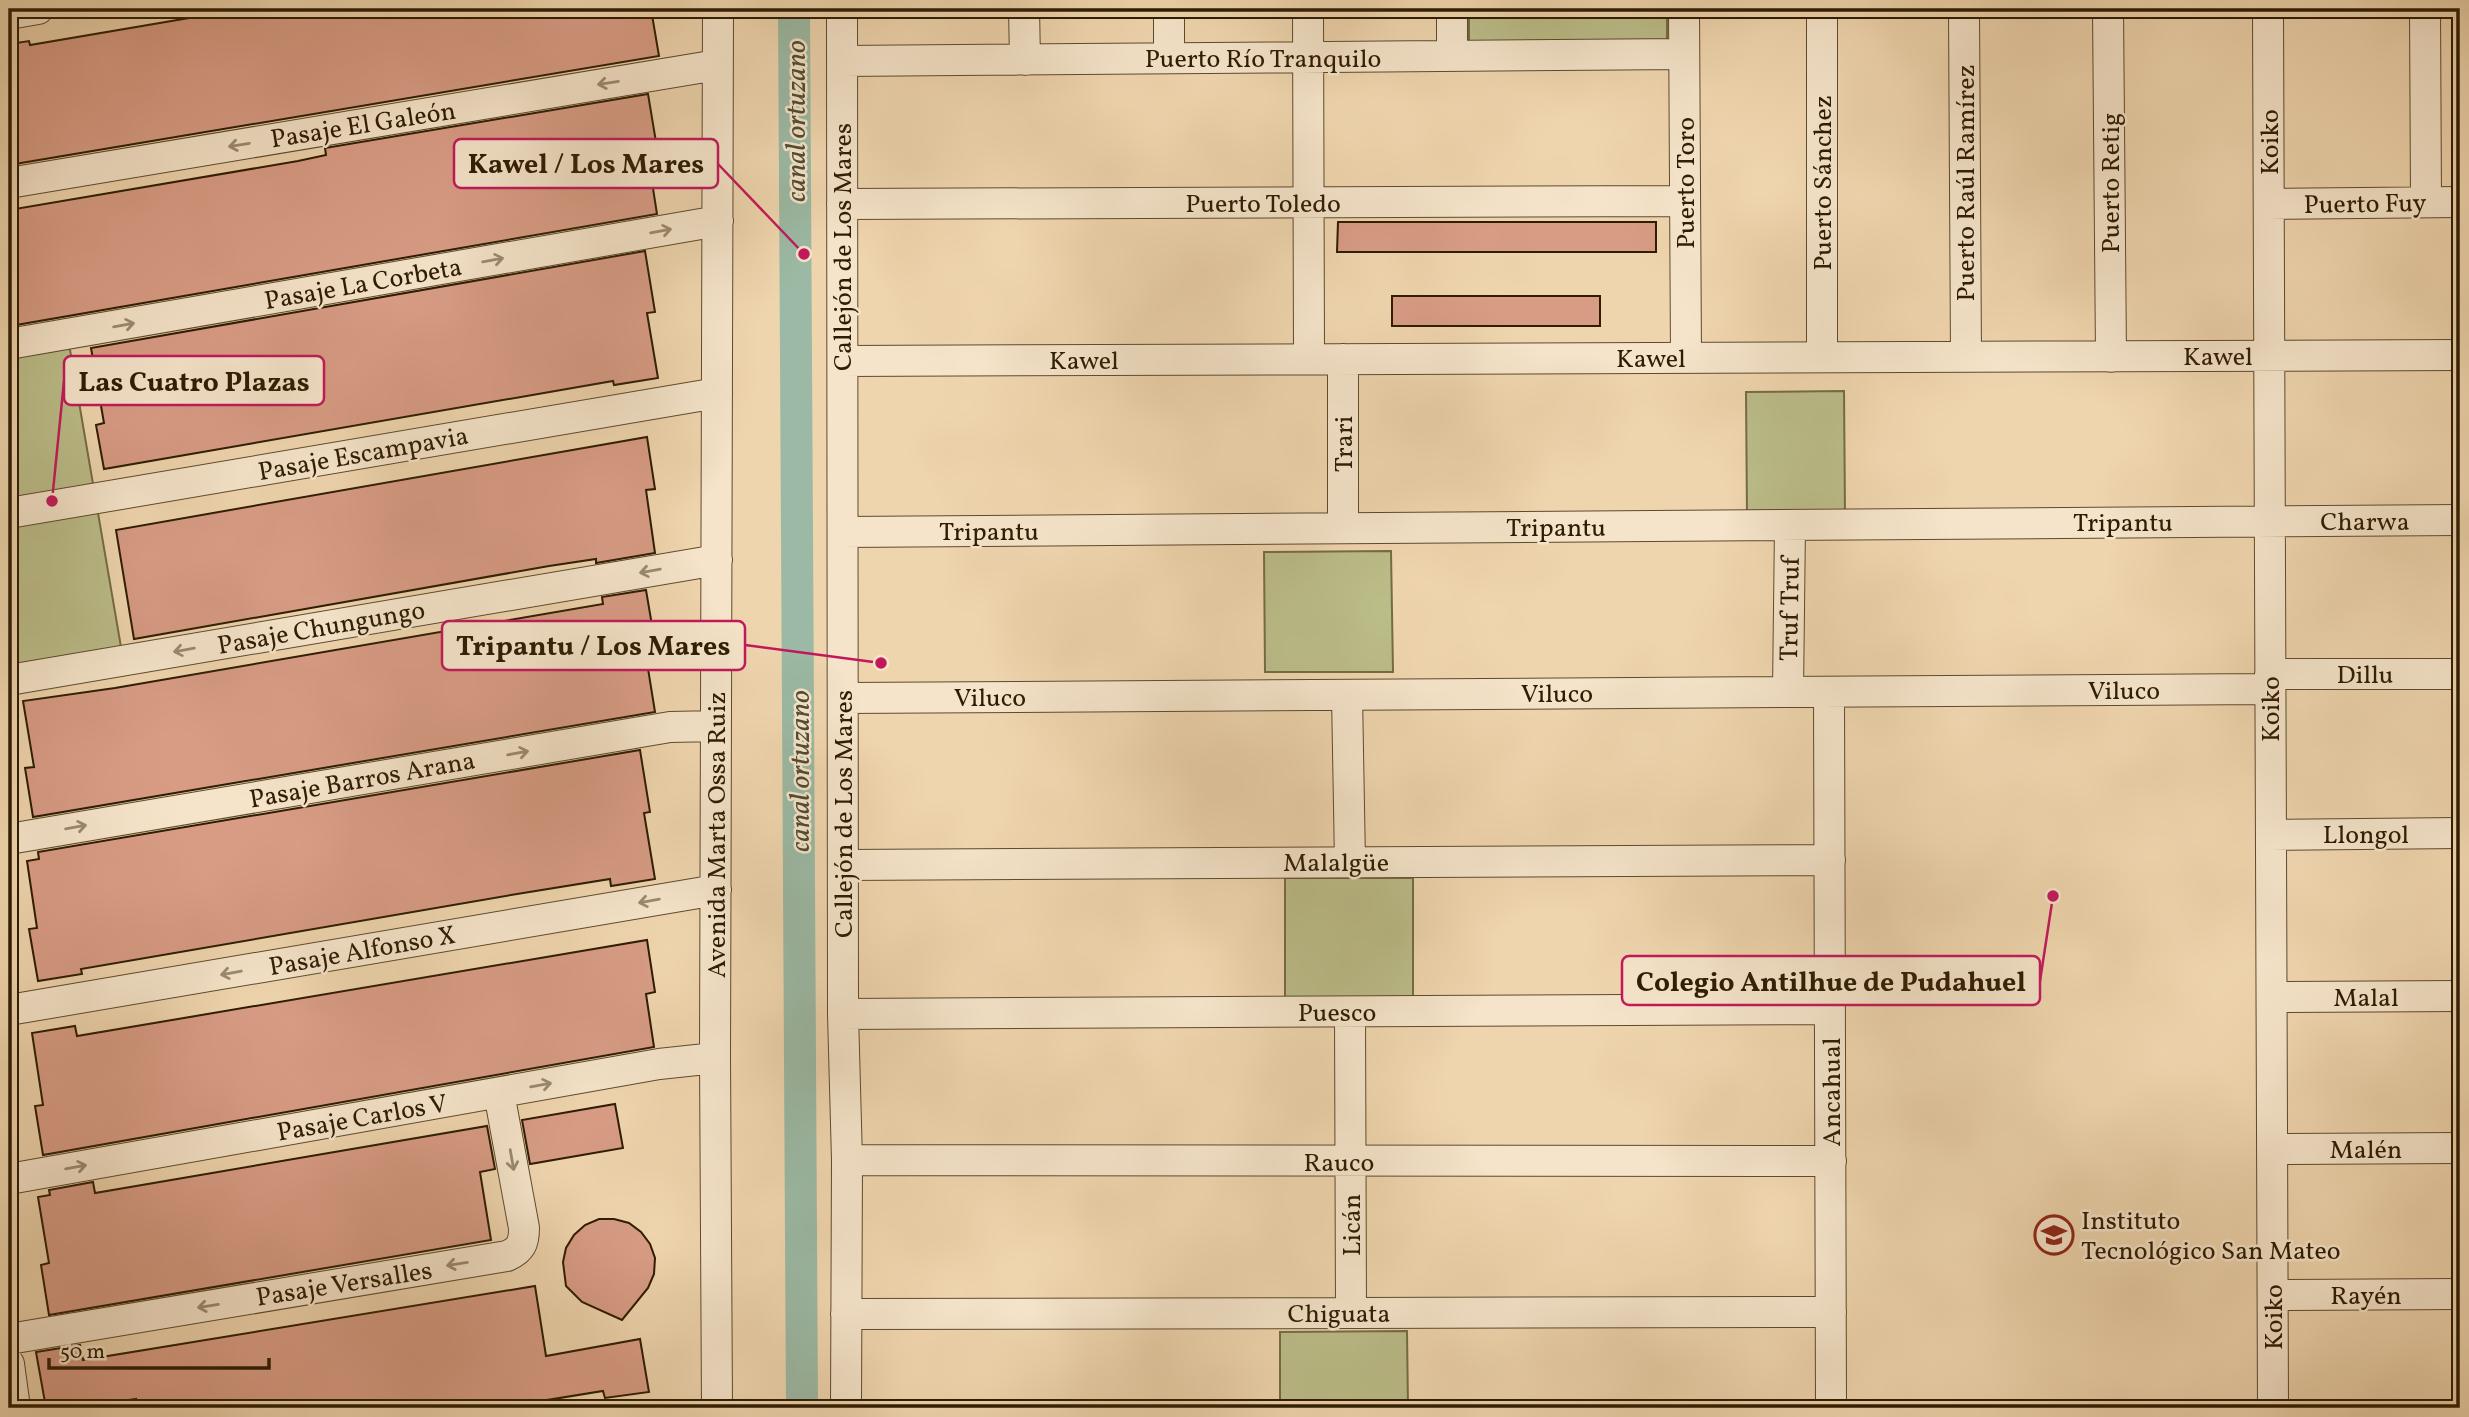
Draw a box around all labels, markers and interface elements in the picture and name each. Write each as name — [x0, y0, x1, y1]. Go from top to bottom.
water label: canal ortuzano — [778, 40, 817, 202]
street label: Puerto Río Tranquilo — [1145, 42, 1381, 78]
street label: Puerto Raúl Ramírez — [1949, 64, 1985, 302]
one-way arrow — [597, 77, 620, 90]
street label: Pasaje El Galeón — [268, 94, 458, 158]
street label: Puerto Sánchez — [1806, 95, 1842, 271]
street label: Koiko — [2253, 109, 2289, 175]
street label: Puerto Retig — [2094, 113, 2130, 253]
street label: Puerto Toro — [1669, 117, 1705, 249]
street label: Callejón de Los Mares — [826, 123, 862, 371]
one-way arrow — [228, 139, 251, 152]
callout: Kawel / Los Mares — [454, 139, 718, 188]
text: Kawel / Los Mares — [468, 146, 704, 185]
street label: Puerto Fuy — [2303, 186, 2427, 224]
street label: Puerto Toledo — [1185, 187, 1341, 223]
one-way arrow — [649, 224, 672, 237]
street label: Pasaje La Corbeta — [262, 250, 465, 320]
one-way arrow — [481, 253, 504, 266]
one-way arrow — [112, 318, 135, 331]
street label: Kawel — [2183, 340, 2253, 376]
street label: Kawel — [1616, 342, 1686, 378]
street label: Kawel — [1049, 344, 1119, 380]
callout: Las Cuatro Plazas — [64, 356, 324, 405]
text: Las Cuatro Plazas — [78, 364, 310, 403]
street label: Trari — [1327, 416, 1363, 472]
street label: Pasaje Escampavia — [255, 419, 471, 491]
street label: Charwa — [2320, 505, 2410, 541]
street label: Tripantu — [2073, 506, 2173, 542]
street label: Tripantu — [1506, 511, 1606, 547]
street label: Tripantu — [939, 515, 1039, 551]
street label: Truf Truf — [1772, 554, 1810, 661]
one-way arrow — [639, 565, 662, 578]
street label: Pasaje Chungungo — [215, 593, 428, 665]
callout: Tripantu / Los Mares — [442, 621, 745, 670]
text: Tripantu / Los Mares — [456, 628, 730, 667]
one-way arrow — [173, 644, 196, 657]
street label: Dillu — [2336, 658, 2394, 694]
street label: Viluco — [2088, 674, 2160, 710]
street label: Koiko — [2254, 676, 2290, 742]
street label: Viluco — [1521, 677, 1593, 713]
street label: Viluco — [954, 681, 1026, 717]
water label: canal ortuzano — [782, 690, 821, 852]
street label: Callejón de Los Mares — [827, 690, 863, 938]
street label: Avenida Marta Ossa Ruiz — [700, 692, 736, 978]
street label: Pasaje Barros Arana — [247, 743, 478, 819]
one-way arrow — [506, 746, 529, 759]
street label: Llongol — [2323, 818, 2409, 854]
one-way arrow — [64, 820, 87, 833]
street label: Malalgüe — [1283, 846, 1389, 882]
one-way arrow — [638, 895, 660, 908]
street label: Pasaje Alfonso X — [266, 918, 458, 986]
callout: Colegio Antilhue de Pudahuel — [1622, 956, 2040, 1005]
text: Colegio Antilhue de Pudahuel — [1636, 964, 2026, 1003]
one-way arrow — [220, 967, 243, 980]
street label: Malal — [2333, 981, 2399, 1017]
street label: Puesco — [1298, 996, 1376, 1032]
street label: Ancahual — [1815, 1037, 1851, 1147]
one-way arrow — [529, 1078, 552, 1091]
street label: Pasaje Carlos V — [274, 1086, 451, 1152]
street label: Malén — [2330, 1133, 2402, 1169]
street label: Rauco — [1304, 1146, 1374, 1182]
one-way arrow — [505, 1148, 519, 1171]
one-way arrow — [64, 1160, 87, 1173]
street label: Licán — [1335, 1194, 1371, 1256]
place label: Instituto Tecnológico San Mateo — [2081, 1204, 2341, 1270]
school or university icon: Instituto Tecnológico San Mateo — [2033, 1214, 2075, 1256]
street label: Pasaje Versalles — [254, 1253, 435, 1317]
one-way arrow — [446, 1258, 469, 1271]
street label: Rayén — [2330, 1279, 2402, 1315]
street label: Koiko — [2257, 1284, 2293, 1350]
street label: Chiguata — [1288, 1297, 1390, 1333]
one-way arrow — [198, 1300, 220, 1313]
scale bar — [49, 1326, 270, 1370]
text: 50 m — [60, 1338, 105, 1367]

